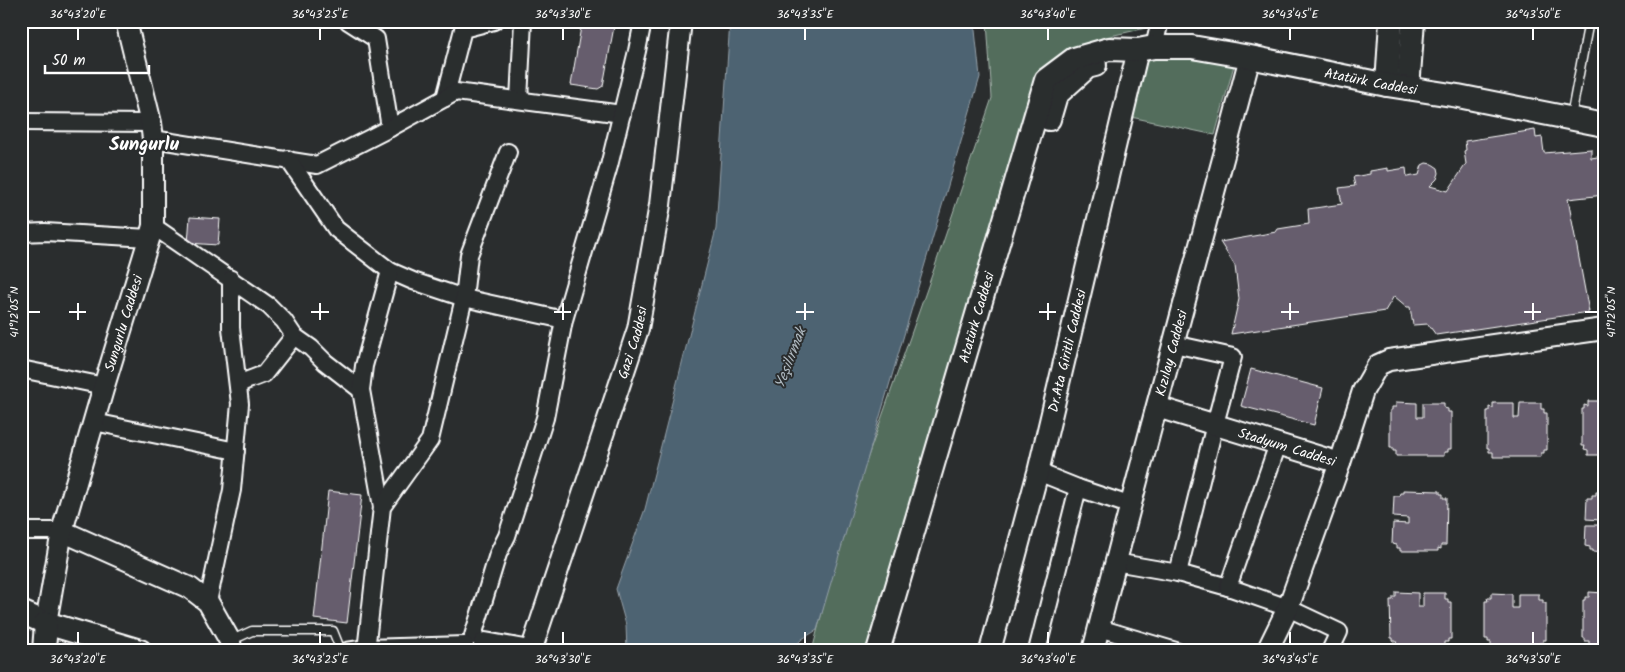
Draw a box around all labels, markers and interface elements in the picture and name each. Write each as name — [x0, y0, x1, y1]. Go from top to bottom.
text: 36°43'20"E — [50, 5, 107, 24]
text: 36°43'25"E — [291, 5, 350, 24]
text: 36°43'30"E — [535, 5, 592, 24]
text: 36°43'35"E — [776, 5, 835, 24]
text: 36°43'40"E — [1020, 5, 1077, 24]
text: 36°43'45"E — [1262, 5, 1319, 24]
text: 36°43'50"E — [1505, 5, 1562, 24]
scale bar — [45, 42, 149, 74]
text: 50 m — [52, 49, 86, 73]
street label: Atatürk Caddesi — [1322, 62, 1419, 102]
district label: Sungurlu — [109, 130, 180, 160]
street label: Atatürk Caddesi — [953, 269, 1001, 366]
street label: Sungurlu Caddesi — [99, 272, 150, 375]
text: 41°12'05"N — [5, 286, 24, 338]
text: 41°12'05"N — [1602, 286, 1621, 338]
street label: Dr.Ata Giritli Caddesi — [1043, 287, 1093, 414]
street label: Gazi Caddesi — [612, 304, 654, 382]
street label: Kızılay Caddesi — [1150, 307, 1194, 399]
water label: Yeşilırmak — [768, 322, 814, 392]
street label: Stadyum Caddesi — [1235, 422, 1339, 473]
text: 36°43'20"E — [50, 650, 107, 669]
text: 36°43'25"E — [291, 650, 350, 669]
text: 36°43'30"E — [535, 650, 592, 669]
text: 36°43'35"E — [776, 650, 835, 669]
text: 36°43'40"E — [1020, 650, 1077, 669]
text: 36°43'45"E — [1262, 650, 1319, 669]
text: 36°43'50"E — [1505, 650, 1562, 669]

